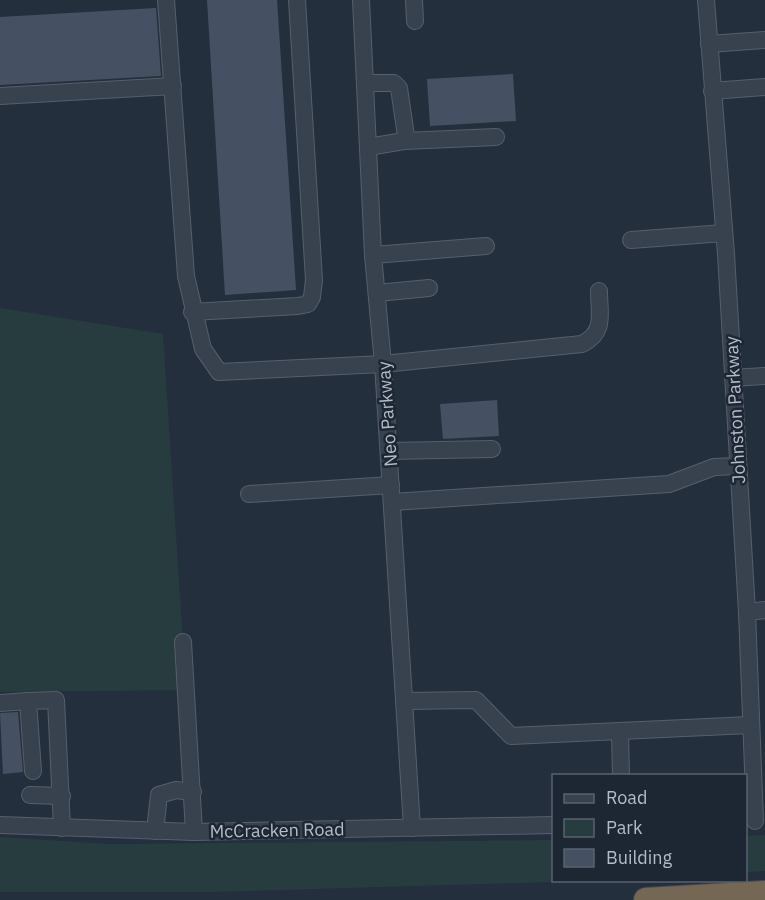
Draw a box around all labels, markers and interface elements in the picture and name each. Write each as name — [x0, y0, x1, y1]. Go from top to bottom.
street label: Johnston Parkway — [720, 336, 750, 484]
street label: Neo Parkway — [372, 361, 402, 467]
legend — [552, 774, 747, 882]
text: Road — [606, 786, 647, 809]
text: Park — [606, 816, 643, 839]
street label: McCracken Road — [209, 817, 345, 843]
text: Building — [606, 846, 673, 869]

